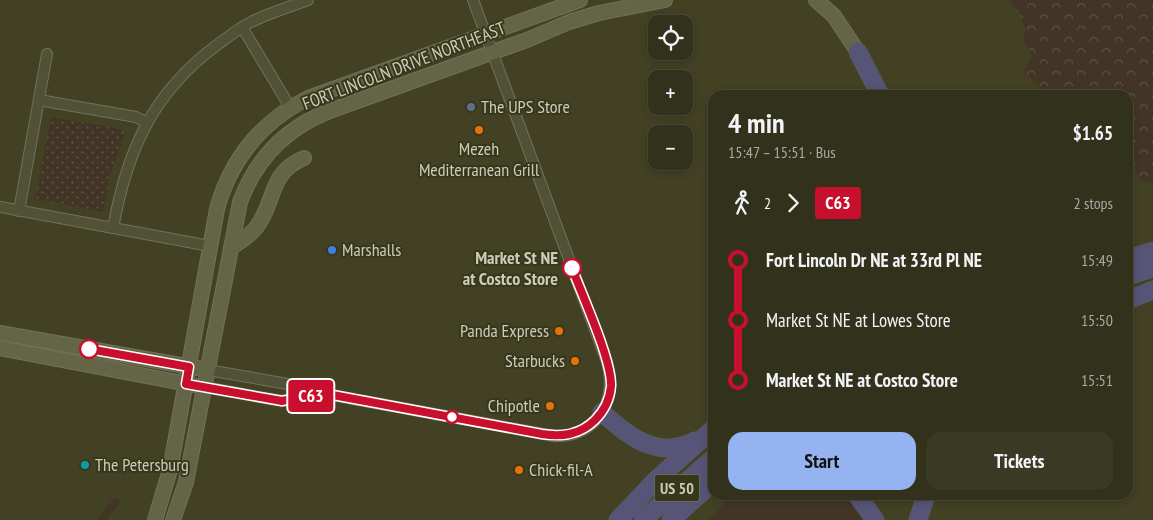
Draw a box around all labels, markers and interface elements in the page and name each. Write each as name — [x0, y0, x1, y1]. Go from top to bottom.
map controls — [648, 15, 693, 170]
button: locate — [648, 15, 693, 60]
street label: FORT LINCOLN DRIVE NORTHEAST — [299, 16, 509, 115]
button: + — [648, 70, 693, 115]
place label: The UPS Store — [481, 95, 570, 118]
marker: The UPS Store — [465, 101, 477, 113]
text: 4 min — [728, 104, 785, 141]
text: $1.65 — [1073, 121, 1113, 145]
marker: Mezeh Mediterranean Grill — [473, 124, 485, 136]
button: − — [648, 125, 693, 170]
place label: Mezeh Mediterranean Grill — [419, 137, 540, 181]
text: 15:47 – 15:51 · Bus — [728, 142, 836, 162]
icon: walk — [728, 189, 756, 217]
icon: forward — [779, 189, 807, 217]
text: C63 — [825, 191, 851, 214]
text: 2 — [764, 193, 771, 213]
text: 2 stops — [1073, 193, 1113, 213]
place label: Marshalls — [342, 238, 401, 261]
marker: Marshalls — [326, 244, 338, 256]
place label: Market St NE at Costco Store — [463, 246, 558, 290]
text: Fort Lincoln Dr NE at 33rd Pl NE — [766, 248, 982, 272]
text: 15:49 — [1081, 250, 1113, 270]
marker: Market St NE at Costco Store — [562, 258, 582, 278]
text: Market St NE at Lowes Store — [766, 308, 951, 332]
text: 15:50 — [1081, 310, 1113, 330]
place label: Panda Express — [460, 319, 549, 342]
marker: Panda Express — [553, 325, 565, 337]
unlabelled marker — [79, 339, 99, 359]
place label: Starbucks — [505, 349, 565, 372]
marker: Starbucks — [569, 355, 581, 367]
text: Market St NE at Costco Store — [766, 368, 958, 392]
text: 15:51 — [1081, 370, 1113, 390]
line badge: C63 — [282, 380, 340, 412]
text: C63 — [298, 384, 324, 407]
place label: Chipotle — [488, 394, 540, 417]
marker: Chipotle — [544, 400, 556, 412]
unlabelled marker — [445, 410, 459, 424]
button: Start — [728, 432, 916, 490]
button: Tickets — [926, 432, 1113, 490]
place label: The Petersburg — [95, 453, 189, 476]
place label: Chick-fil-A — [529, 458, 593, 481]
marker: The Petersburg — [79, 459, 91, 471]
marker: Chick-fil-A — [513, 464, 525, 476]
road number: US 50 — [654, 474, 700, 502]

